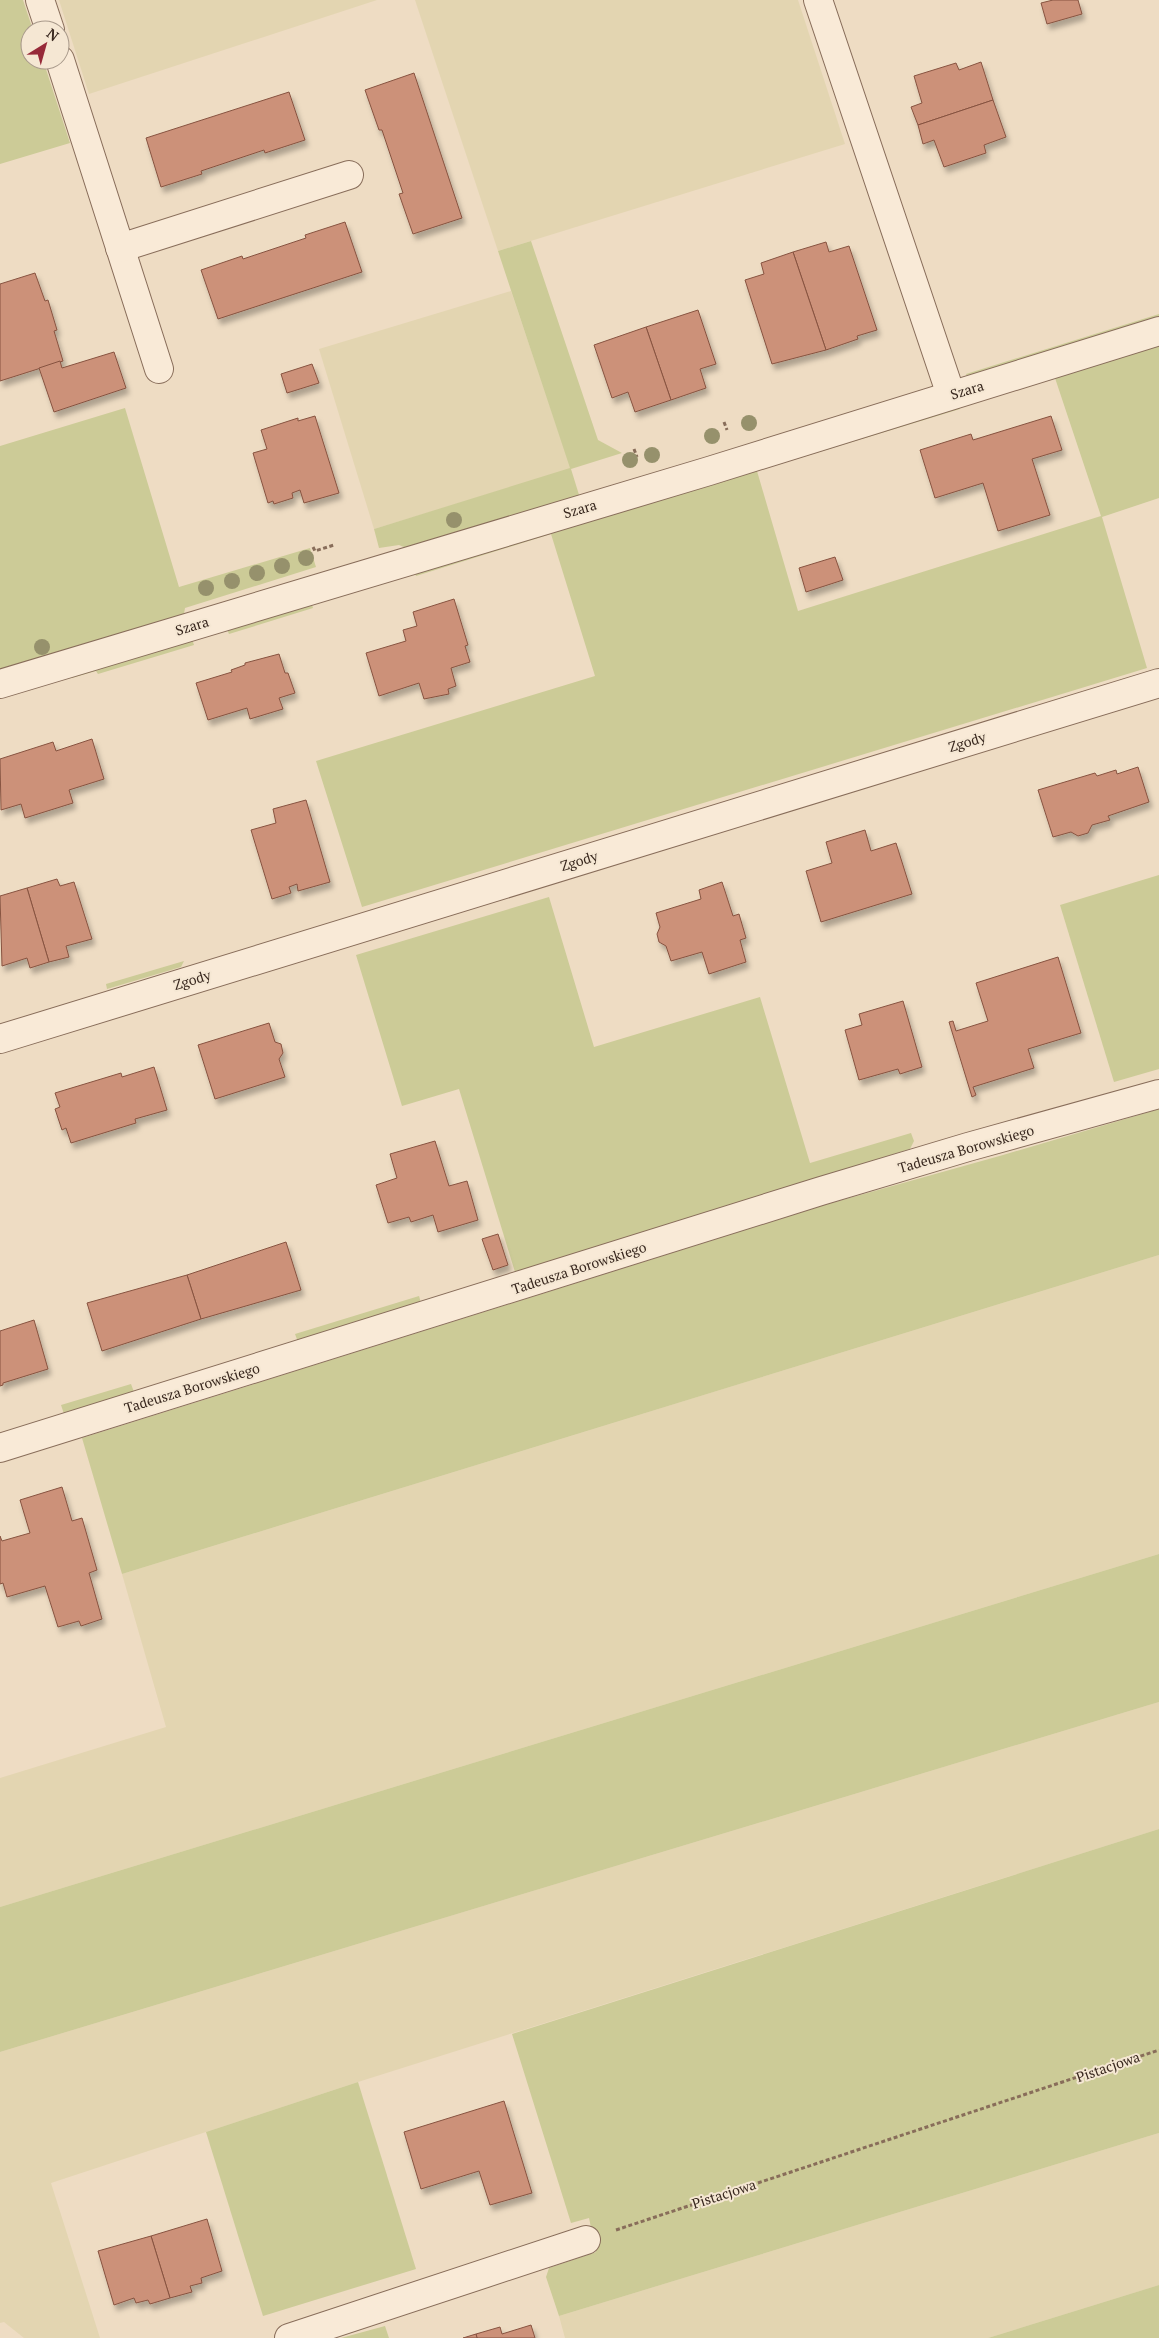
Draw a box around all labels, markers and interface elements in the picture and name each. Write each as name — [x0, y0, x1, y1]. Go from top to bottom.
north arrow — [20, 20, 70, 70]
text: N — [43, 23, 63, 45]
street label: Szara — [948, 375, 986, 404]
street label: Szara — [561, 495, 599, 522]
street label: Szara — [173, 611, 211, 640]
street label: Zgody — [946, 727, 989, 756]
street label: Zgody — [558, 846, 601, 875]
street label: Zgody — [171, 965, 214, 994]
street label: Tadeusza Borowskiego — [896, 1120, 1036, 1177]
street label: Tadeusza Borowskiego — [509, 1237, 649, 1298]
street label: Tadeusza Borowskiego — [122, 1358, 262, 1417]
street label: Pistacjowa — [1073, 2047, 1142, 2086]
street label: Pistacjowa — [689, 2174, 758, 2213]

